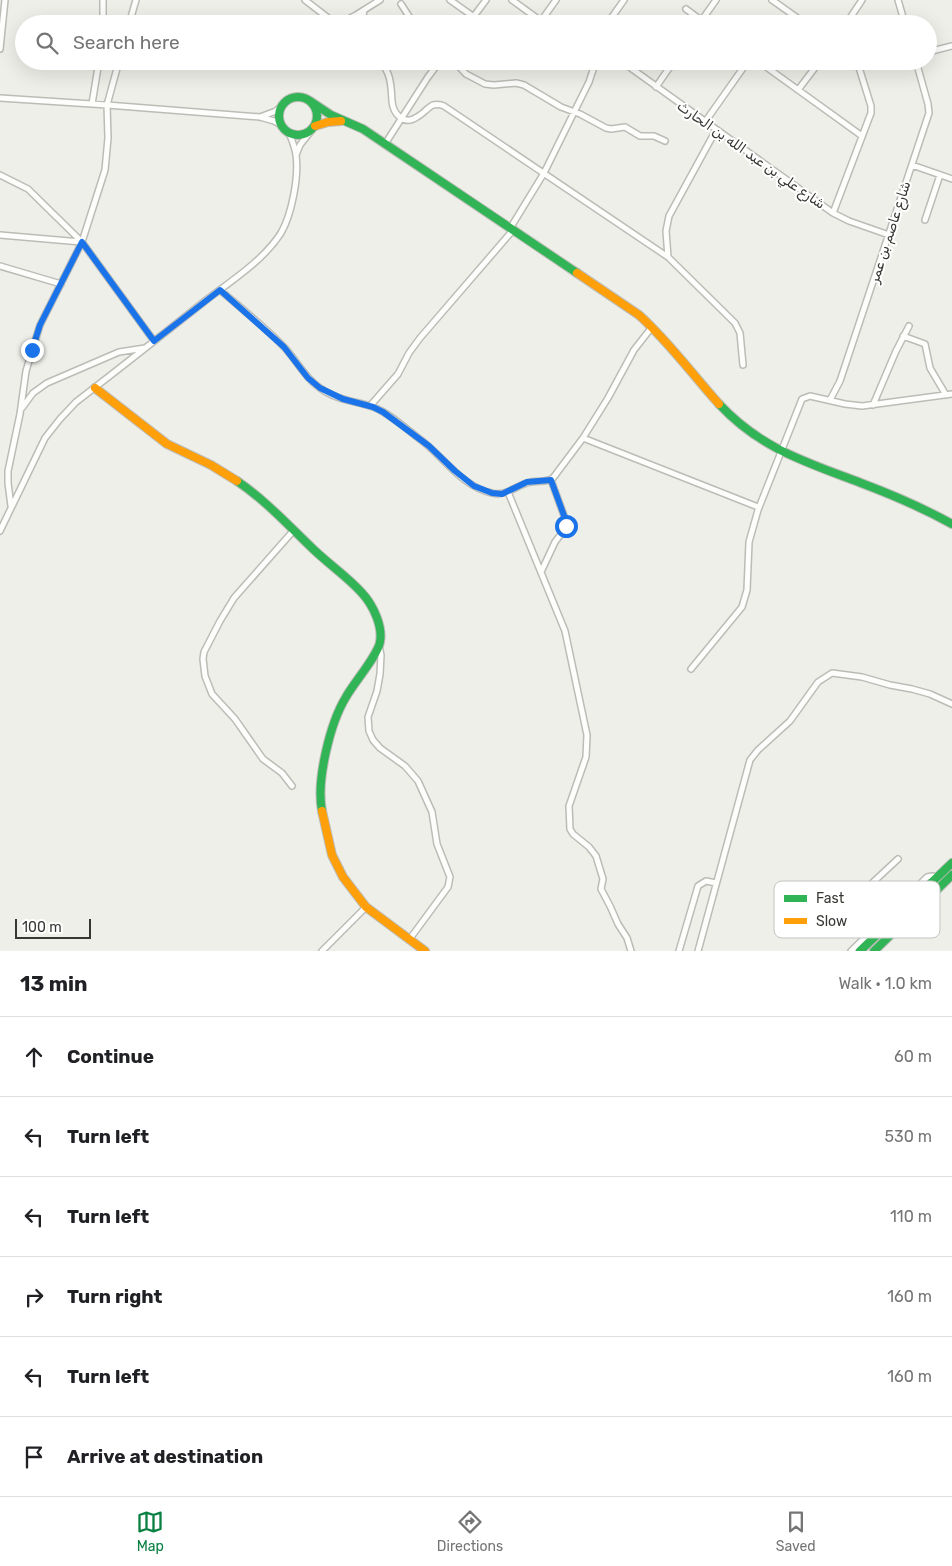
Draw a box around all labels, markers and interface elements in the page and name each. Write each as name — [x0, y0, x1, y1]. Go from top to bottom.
search box — [15, 15, 937, 70]
icon: search — [33, 29, 61, 57]
text: Search here — [73, 31, 180, 54]
street label: شارع علي بن عبد الله بن الحارث — [672, 97, 828, 214]
street label: شارع عاصم بن عمر — [865, 179, 916, 286]
route end — [21, 339, 44, 362]
route start — [555, 515, 578, 538]
legend — [774, 881, 940, 938]
text: Fast — [816, 890, 845, 907]
text: Slow — [816, 913, 847, 930]
scale bar — [15, 916, 91, 939]
text: 100 m — [22, 919, 62, 936]
text: 13 min — [20, 971, 88, 996]
text: Walk · 1.0 km — [838, 974, 932, 993]
icon: ahead — [20, 1043, 48, 1071]
text: Continue — [67, 1045, 154, 1068]
text: 60 m — [894, 1047, 932, 1066]
icon: left — [20, 1123, 48, 1151]
text: Turn left — [67, 1125, 149, 1148]
text: 530 m — [885, 1127, 932, 1146]
icon: left — [20, 1203, 48, 1231]
text: Turn left — [67, 1205, 149, 1228]
text: 110 m — [890, 1207, 932, 1226]
icon: right — [20, 1283, 48, 1311]
text: Turn right — [67, 1285, 162, 1308]
text: 160 m — [887, 1287, 932, 1306]
icon: left — [20, 1363, 48, 1391]
text: Turn left — [67, 1365, 149, 1388]
text: 160 m — [887, 1367, 932, 1386]
icon: arrive — [20, 1443, 48, 1471]
text: Arrive at destination — [67, 1445, 263, 1468]
tab: Map — [136, 1508, 164, 1555]
tab: Directions — [437, 1508, 503, 1555]
tab: Saved — [776, 1508, 816, 1555]

